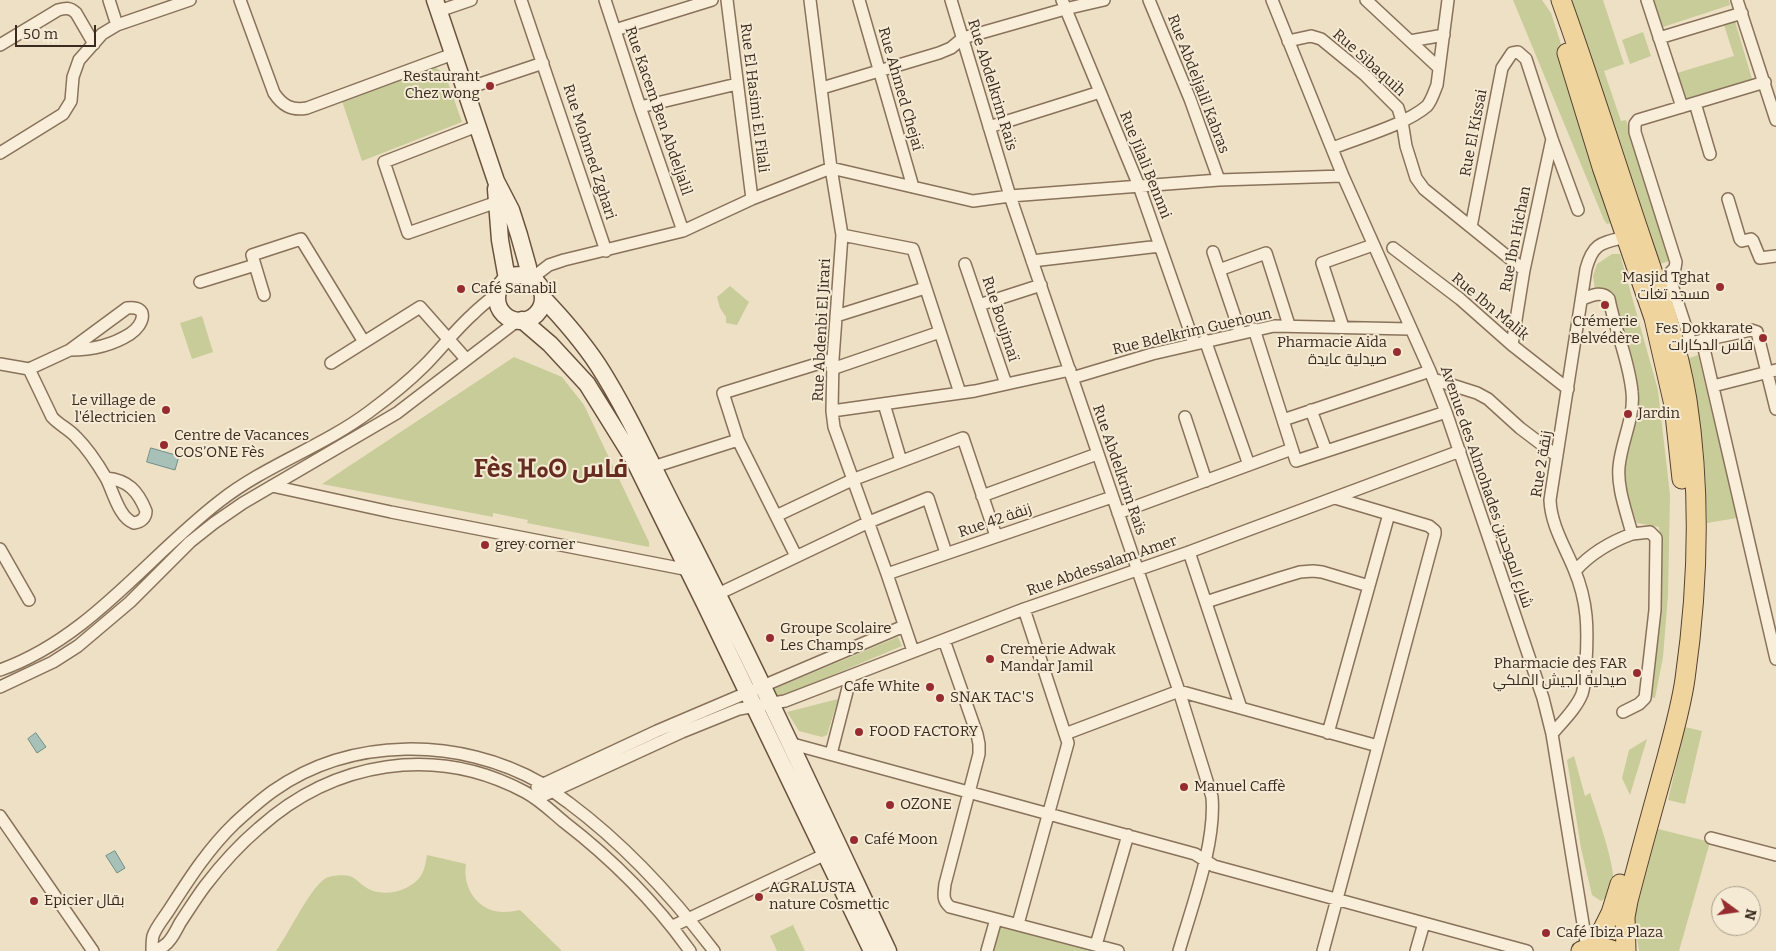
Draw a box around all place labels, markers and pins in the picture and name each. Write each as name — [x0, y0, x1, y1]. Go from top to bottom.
place label: Restaurant Chez wong — [403, 68, 480, 103]
marker: Restaurant Chez wong — [484, 80, 496, 92]
place label: Masjid Tghat مسجد تغات — [1622, 269, 1710, 304]
place label: Café Sanabil — [471, 280, 557, 298]
marker: Masjid Tghat مسجد تغات — [1714, 281, 1726, 293]
marker: Café Sanabil — [455, 283, 467, 295]
marker: Crémerie Belvédère — [1599, 299, 1611, 311]
place label: Crémerie Belvédère — [1570, 313, 1640, 348]
place label: Fes Dokkarate فاس الدكارات — [1655, 320, 1753, 355]
marker: Fes Dokkarate فاس الدكارات — [1757, 332, 1769, 344]
place label: Pharmacie Aida صيدلية عايدة — [1277, 334, 1387, 369]
marker: Pharmacie Aida صيدلية عايدة — [1391, 346, 1403, 358]
place label: Le village de l'électricien — [71, 392, 156, 427]
marker: Le village de l'électricien — [160, 404, 172, 416]
place label: Jardin — [1638, 405, 1680, 423]
marker: Jardin — [1622, 408, 1634, 420]
place label: Centre de Vacances COS’ONE Fès — [174, 427, 309, 462]
marker: Centre de Vacances COS’ONE Fès — [158, 439, 170, 451]
place label: grey corner — [495, 536, 575, 554]
marker: grey corner — [479, 539, 491, 551]
place label: Groupe Scolaire Les Champs — [780, 620, 892, 655]
marker: Groupe Scolaire Les Champs — [764, 632, 776, 644]
place label: Cremerie Adwak Mandar Jamil — [1000, 641, 1116, 676]
marker: Cremerie Adwak Mandar Jamil — [984, 653, 996, 665]
place label: Pharmacie des FAR صيدلية الجيش الملكي — [1493, 655, 1627, 690]
marker: Pharmacie des FAR صيدلية الجيش الملكي — [1631, 667, 1643, 679]
place label: Cafe White — [844, 678, 920, 696]
marker: Cafe White — [924, 681, 936, 693]
place label: SNAK TAC'S — [950, 689, 1034, 707]
marker: SNAK TAC'S — [934, 692, 946, 704]
place label: FOOD FACTORY — [869, 723, 978, 741]
marker: FOOD FACTORY — [853, 726, 865, 738]
place label: Manuel Caffè — [1194, 778, 1285, 796]
marker: Manuel Caffè — [1178, 781, 1190, 793]
place label: OZONE — [900, 796, 952, 814]
marker: OZONE — [884, 799, 896, 811]
place label: Café Moon — [864, 831, 938, 849]
marker: Café Moon — [848, 834, 860, 846]
place label: AGRALUSTA nature Cosmettic — [769, 879, 890, 914]
marker: AGRALUSTA nature Cosmettic — [753, 891, 765, 903]
place label: Epicier بقال — [44, 892, 124, 910]
marker: Epicier بقال — [28, 895, 40, 907]
place label: Café Ibiza Plaza — [1556, 924, 1663, 942]
marker: Café Ibiza Plaza — [1540, 927, 1552, 939]

